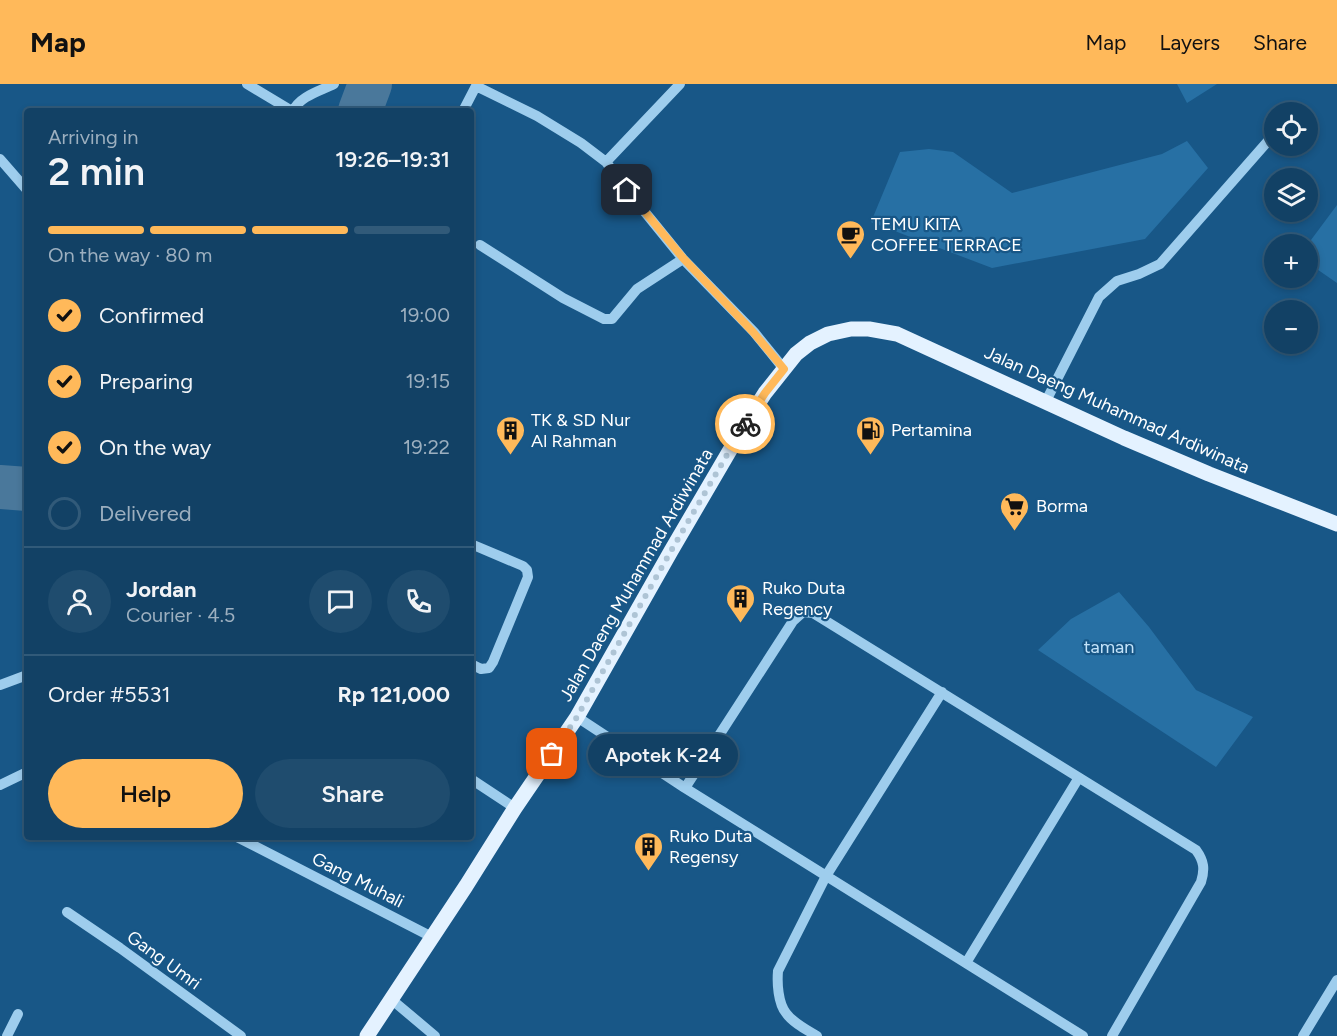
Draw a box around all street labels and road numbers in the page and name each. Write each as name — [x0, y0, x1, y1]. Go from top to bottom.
street label: Jalan Daeng Muhammad Ardiwinata — [981, 341, 1253, 479]
street label: Jalan Daeng Muhammad Ardiwinata — [554, 445, 718, 705]
street label: Gang Muhali — [308, 847, 408, 913]
street label: Gang Umri — [123, 926, 205, 994]

